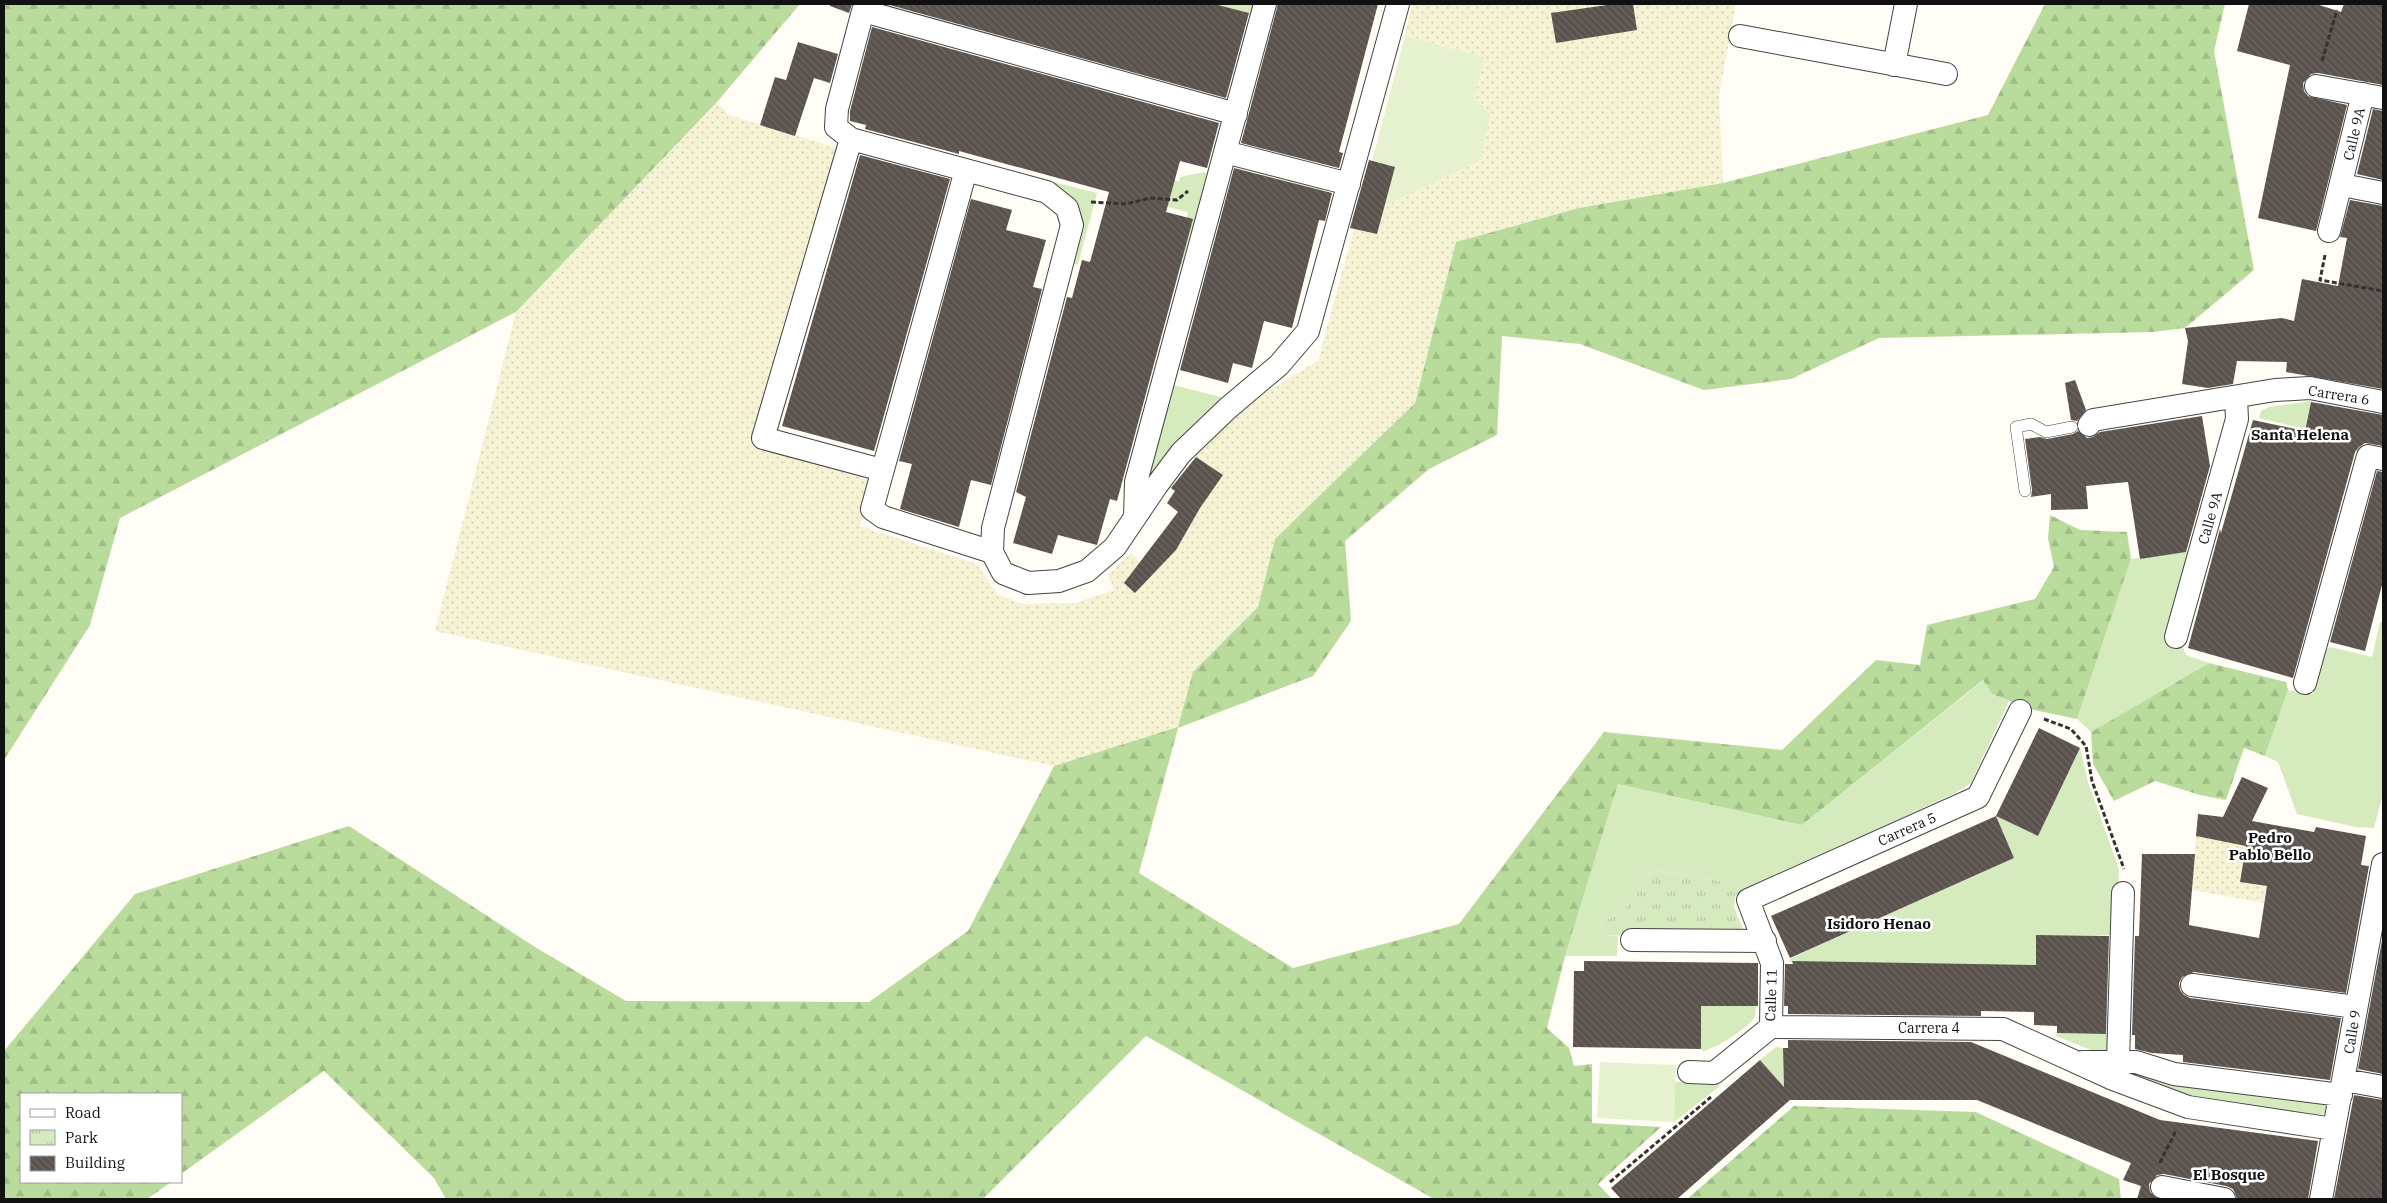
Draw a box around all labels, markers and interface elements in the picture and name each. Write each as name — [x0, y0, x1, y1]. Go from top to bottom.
street label: Calle 9A — [2339, 105, 2369, 162]
street label: Carrera 6 — [2307, 381, 2371, 409]
district label: Santa Helena — [2251, 425, 2349, 444]
street label: Calle 9A — [2194, 489, 2226, 546]
street label: Carrera 5 — [1875, 808, 1939, 850]
district label: Pedro Pablo Bello — [2229, 828, 2312, 864]
district label: Isidoro Henao — [1827, 914, 1931, 933]
street label: Calle 11 — [1761, 968, 1781, 1022]
street label: Calle 9 — [2340, 1009, 2364, 1055]
street label: Carrera 4 — [1898, 1019, 1960, 1037]
legend — [20, 1093, 182, 1183]
text: Road — [65, 1103, 101, 1122]
text: Park — [65, 1128, 98, 1147]
text: Building — [65, 1153, 125, 1172]
district label: El Bosque — [2193, 1165, 2265, 1184]

